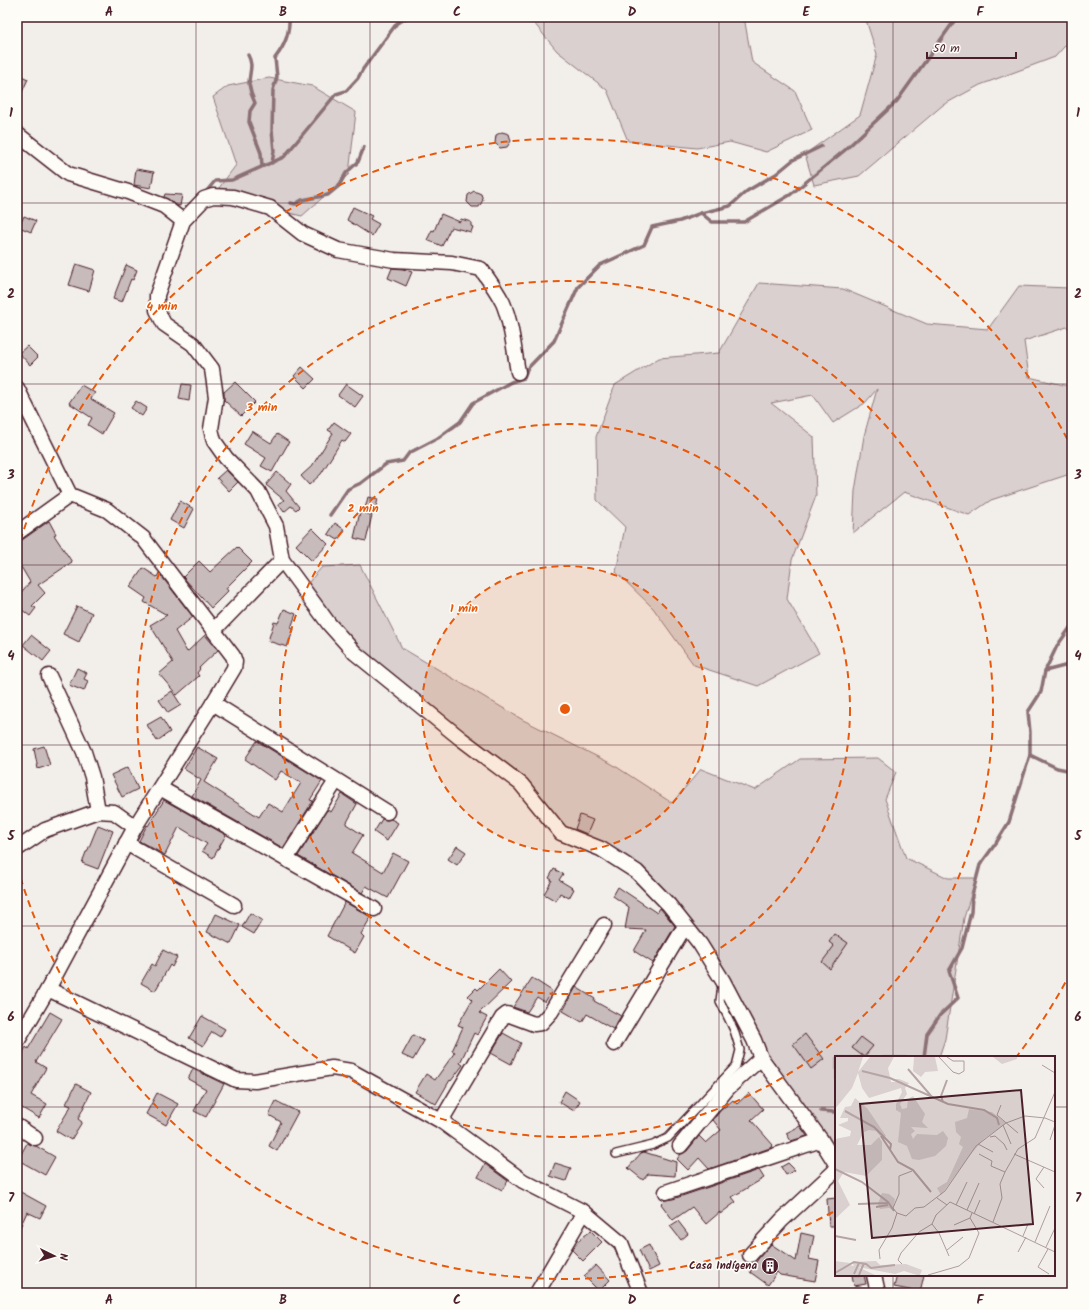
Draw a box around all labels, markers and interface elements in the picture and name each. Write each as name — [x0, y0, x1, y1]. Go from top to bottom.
text: A — [105, 2, 113, 23]
text: B — [279, 2, 287, 23]
text: C — [453, 2, 461, 23]
text: D — [628, 2, 637, 23]
text: E — [802, 2, 810, 23]
text: F — [976, 2, 984, 23]
scale bar — [927, 34, 1016, 60]
text: 50 m — [933, 39, 960, 58]
text: 1 — [9, 103, 13, 124]
text: 1 — [1076, 103, 1080, 124]
text: 2 — [7, 284, 15, 305]
text: 2 — [1074, 284, 1082, 305]
text: 4 min — [147, 297, 178, 316]
text: 3 min — [246, 398, 278, 417]
text: 3 — [6, 465, 15, 486]
text: 3 — [1073, 465, 1082, 486]
text: 2 min — [347, 499, 379, 518]
text: 1 min — [450, 599, 478, 618]
text: 4 — [7, 646, 15, 667]
text: 4 — [1074, 646, 1082, 667]
centre of rings — [558, 702, 572, 716]
text: 5 — [7, 826, 16, 847]
text: 5 — [1074, 826, 1083, 847]
text: 6 — [7, 1007, 15, 1028]
text: 6 — [1074, 1007, 1082, 1028]
inset map — [835, 1056, 1055, 1276]
text: 7 — [8, 1188, 15, 1209]
text: 7 — [1075, 1188, 1082, 1209]
north arrow — [34, 1236, 74, 1276]
text: N — [54, 1253, 72, 1261]
building icon: Casa Indígena — [760, 1256, 780, 1276]
place label: Casa Indígena — [689, 1257, 757, 1275]
text: A — [105, 1290, 113, 1310]
text: B — [279, 1290, 287, 1310]
text: C — [453, 1290, 461, 1310]
text: D — [628, 1290, 637, 1310]
text: E — [802, 1290, 810, 1310]
text: F — [976, 1290, 984, 1310]

